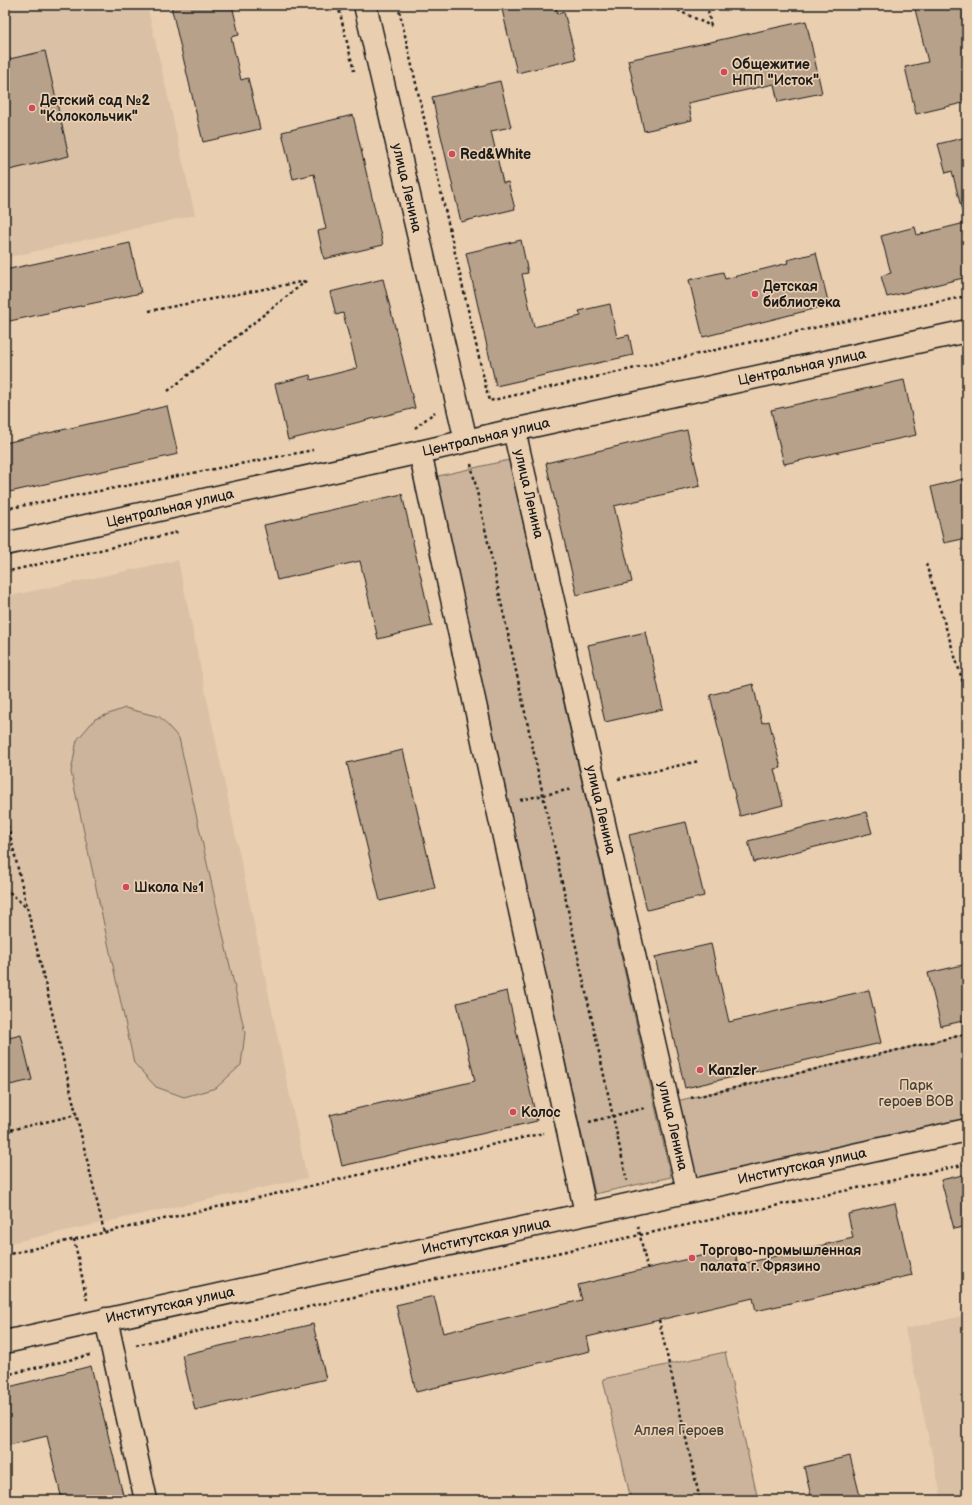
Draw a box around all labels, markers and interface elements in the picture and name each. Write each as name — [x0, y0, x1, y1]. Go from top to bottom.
place label: Общежитие НПП "Исток" — [732, 56, 819, 89]
marker: Общежитие НПП "Исток" — [719, 67, 729, 77]
place label: Детский сад №2 "Колокольчик" — [40, 92, 150, 125]
marker: Детский сад №2 "Колокольчик" — [27, 103, 37, 113]
street label: улица Ленина — [388, 142, 426, 235]
place label: Red&White — [460, 146, 531, 163]
marker: Red&White — [447, 149, 457, 159]
place label: Детская библиотека — [763, 278, 841, 311]
marker: Детская библиотека — [750, 289, 760, 299]
street label: Центральная улица — [736, 345, 868, 389]
street label: Центральная улица — [421, 414, 552, 460]
street label: улица Ленина — [510, 448, 548, 541]
street label: Центральная улица — [105, 485, 236, 531]
street label: улица Ленина — [582, 764, 620, 857]
place label: Школа №1 — [134, 879, 204, 896]
marker: Школа №1 — [121, 882, 131, 892]
place label: Kanzler — [708, 1062, 757, 1079]
marker: Kanzler — [695, 1065, 705, 1075]
park label: Парк героев ВОВ — [878, 1077, 954, 1110]
street label: улица Ленина — [654, 1080, 692, 1173]
place label: Колос — [521, 1104, 561, 1121]
marker: Колос — [508, 1107, 518, 1117]
street label: Институтская улица — [736, 1144, 869, 1188]
street label: Институтская улица — [420, 1214, 553, 1258]
place label: Торгово-промышленная палата г. Фрязино — [700, 1242, 861, 1275]
marker: Торгово-промышленная палата г. Фрязино — [687, 1253, 697, 1263]
street label: Институтская улица — [104, 1283, 237, 1327]
park label: Аллея Героев — [633, 1422, 724, 1439]

